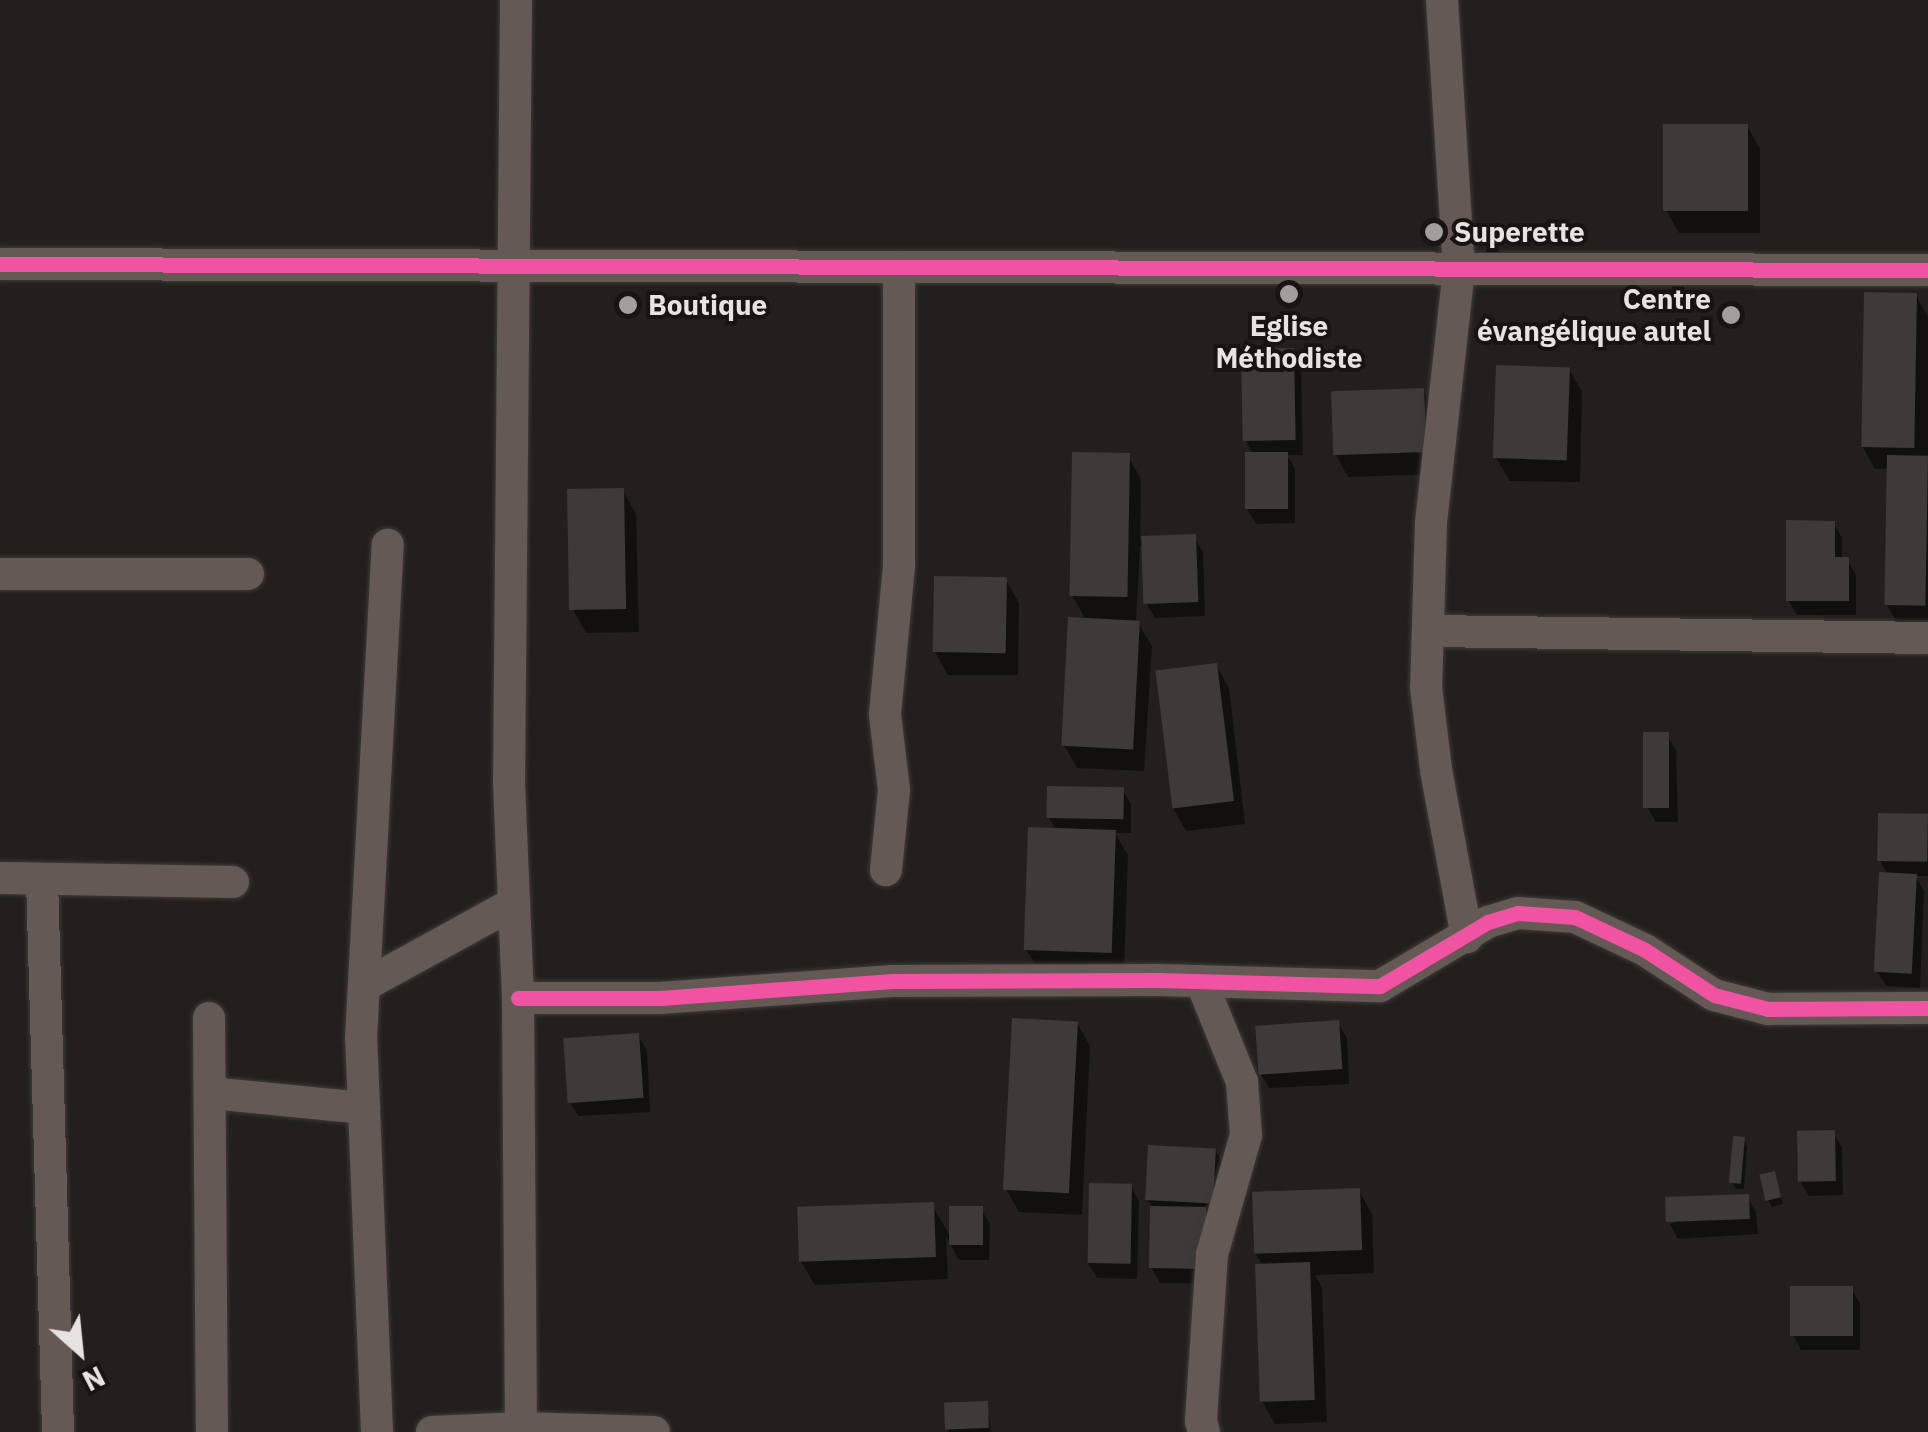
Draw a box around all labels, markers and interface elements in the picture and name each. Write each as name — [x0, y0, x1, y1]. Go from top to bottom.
place label: Superette — [1454, 215, 1585, 249]
marker: Superette — [1423, 221, 1445, 243]
place label: Centre évangélique autel — [1477, 282, 1711, 348]
marker: Eglise Méthodiste — [1278, 283, 1300, 305]
place label: Boutique — [648, 288, 767, 322]
marker: Boutique — [617, 294, 639, 316]
marker: Centre évangélique autel — [1720, 304, 1742, 326]
place label: Eglise Méthodiste — [1215, 309, 1363, 375]
north arrow — [30, 1302, 130, 1402]
text: N — [76, 1358, 111, 1400]

